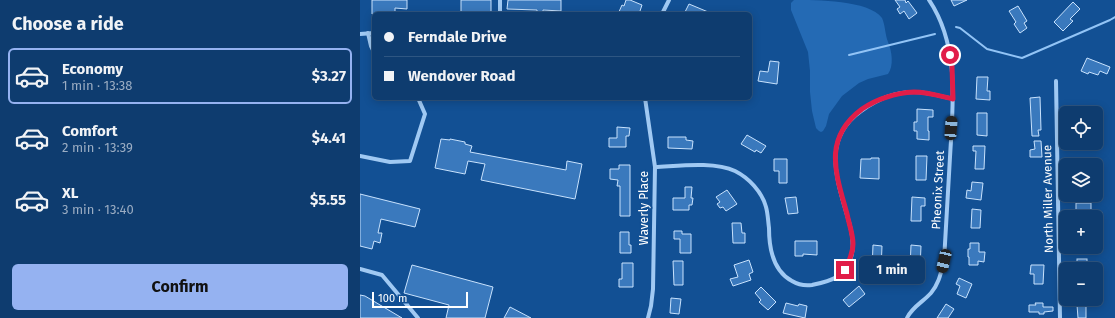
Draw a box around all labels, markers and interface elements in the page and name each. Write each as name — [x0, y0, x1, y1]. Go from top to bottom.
text: Choose a ride — [12, 13, 124, 35]
text: Ferndale Drive — [408, 28, 507, 46]
route start — [941, 46, 959, 64]
icon: car — [14, 58, 50, 94]
text: Economy — [62, 60, 123, 78]
text: $3.27 — [312, 67, 346, 85]
text: Wendover Road — [408, 67, 515, 85]
text: 1 min · 13:38 — [62, 78, 133, 93]
map controls — [1059, 106, 1103, 306]
button: locate — [1059, 106, 1103, 150]
car — [944, 116, 958, 140]
icon: car — [14, 120, 50, 156]
text: Comfort — [62, 122, 118, 140]
text: $4.41 — [312, 129, 346, 147]
text: 2 min · 13:39 — [62, 140, 133, 155]
street label: North Miller Avenue — [1040, 145, 1056, 253]
street label: Pheonix Street — [929, 149, 947, 230]
button: layers — [1059, 158, 1103, 202]
street label: Waverly Place — [637, 171, 651, 245]
icon: car — [14, 182, 50, 218]
text: XL — [62, 184, 78, 202]
text: $5.55 — [310, 191, 346, 209]
text: 3 min · 13:40 — [62, 202, 134, 217]
button: + — [1059, 210, 1103, 254]
car — [935, 248, 953, 274]
callout: 1 min — [859, 256, 925, 284]
route end — [836, 261, 854, 279]
text: 1 min — [876, 262, 908, 277]
button: − — [1059, 262, 1103, 306]
button: Confirm — [12, 264, 348, 310]
scale bar — [372, 290, 468, 309]
text: 100 m — [378, 292, 407, 305]

